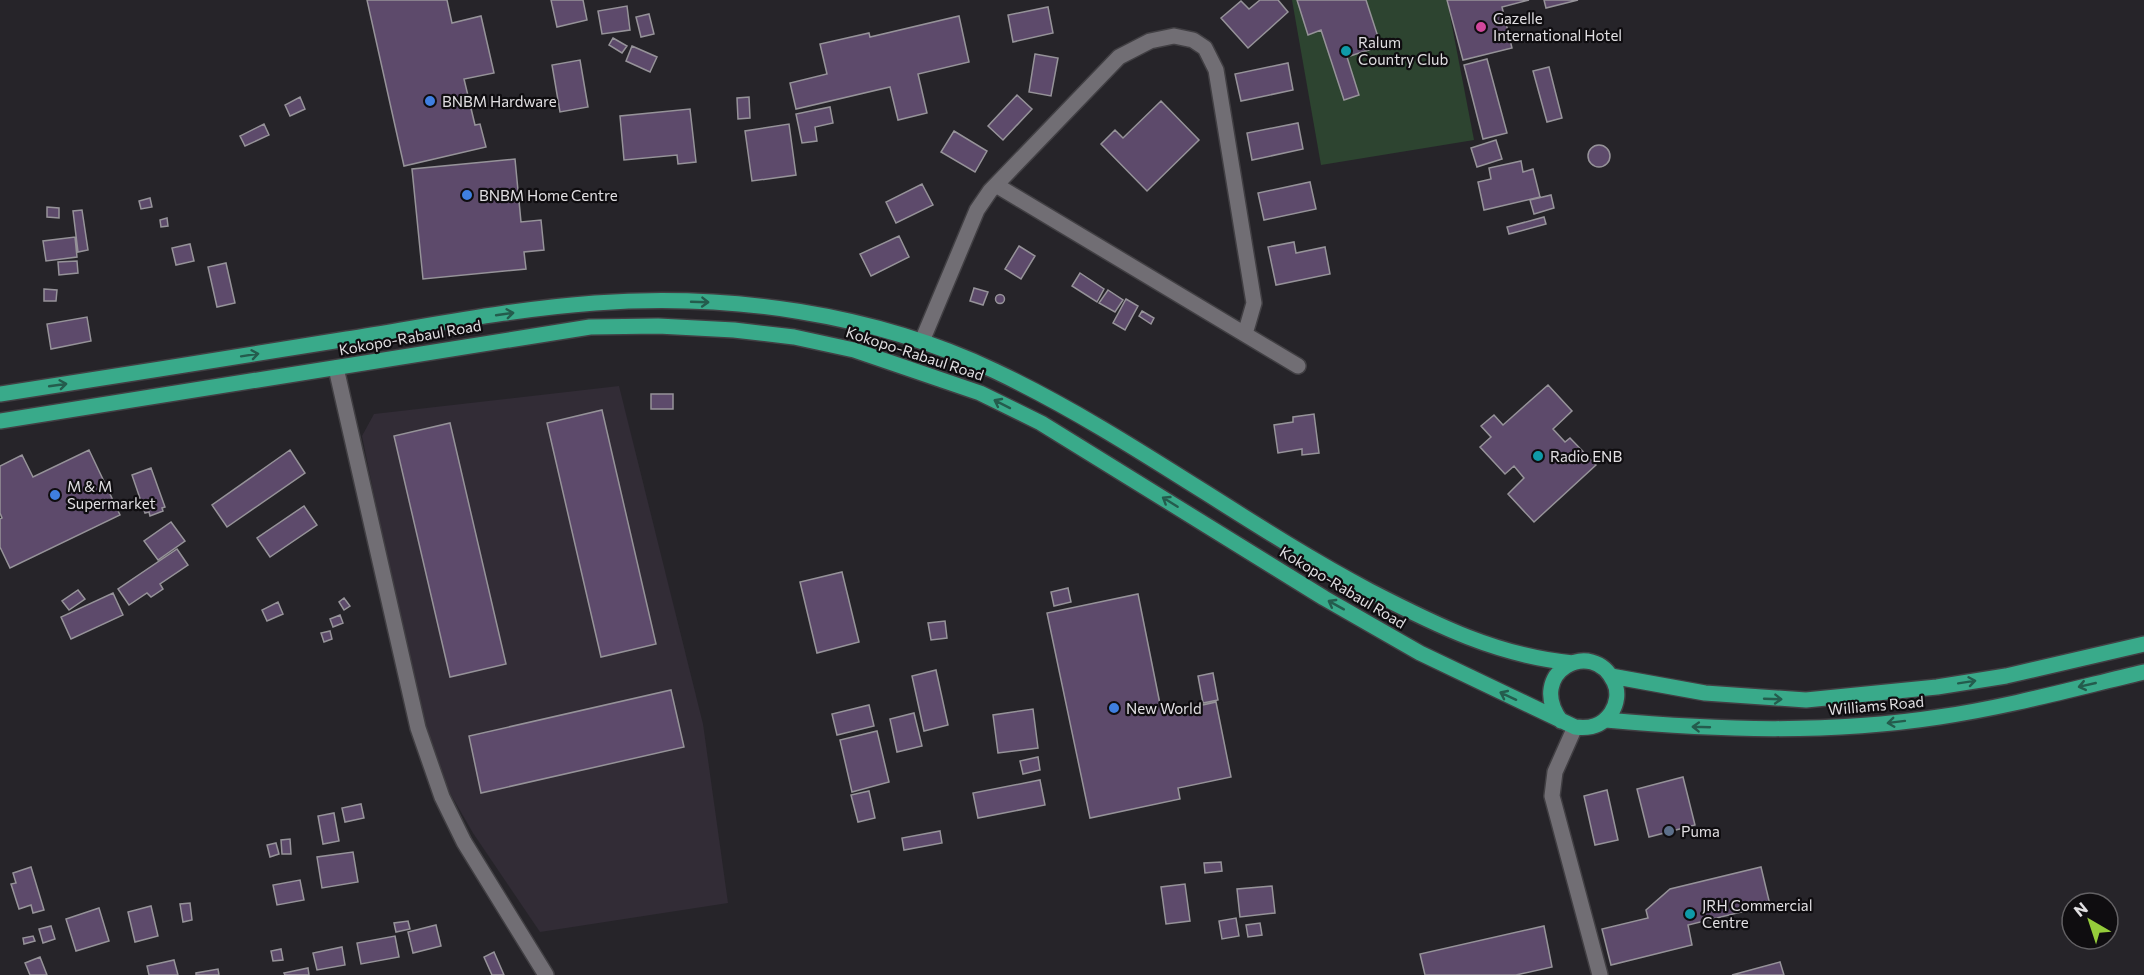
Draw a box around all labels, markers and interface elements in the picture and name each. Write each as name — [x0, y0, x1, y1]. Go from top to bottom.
place label: Gazelle International Hotel — [1493, 9, 1622, 44]
marker: Gazelle International Hotel — [1474, 20, 1488, 34]
place label: Ralum Country Club — [1358, 33, 1448, 68]
marker: Ralum Country Club — [1339, 44, 1353, 58]
place label: BNBM Hardware — [442, 92, 557, 110]
marker: BNBM Hardware — [423, 94, 437, 108]
place label: BNBM Home Centre — [479, 186, 618, 204]
marker: BNBM Home Centre — [460, 188, 474, 202]
one-way arrow — [689, 296, 709, 307]
one-way arrow — [495, 308, 515, 319]
street label: Kokopo-Rabaul Road — [337, 316, 483, 358]
street label: Kokopo-Rabaul Road — [844, 322, 986, 384]
one-way arrow — [240, 349, 260, 360]
one-way arrow — [47, 379, 67, 390]
one-way arrow — [994, 398, 1011, 410]
place label: Radio ENB — [1550, 447, 1622, 465]
marker: Radio ENB — [1531, 449, 1545, 463]
place label: M & M Supermarket — [67, 477, 156, 512]
marker: M & M Supermarket — [48, 488, 62, 502]
one-way arrow — [1162, 496, 1179, 508]
street label: Kokopo-Rabaul Road — [1277, 542, 1409, 632]
one-way arrow — [1328, 599, 1345, 611]
one-way arrow — [1956, 677, 1976, 688]
one-way arrow — [2078, 680, 2097, 692]
one-way arrow — [1500, 690, 1518, 702]
street label: Williams Road — [1827, 692, 1925, 718]
one-way arrow — [1762, 694, 1782, 705]
place label: New World — [1126, 699, 1202, 717]
marker: New World — [1107, 701, 1121, 715]
one-way arrow — [1886, 717, 1906, 728]
one-way arrow — [1692, 722, 1712, 733]
place label: Puma — [1681, 822, 1720, 840]
marker: Puma — [1662, 824, 1676, 838]
north arrow — [2060, 891, 2120, 951]
place label: JRH Commercial Centre — [1702, 896, 1813, 931]
text: N — [2070, 898, 2091, 920]
marker: JRH Commercial Centre — [1683, 907, 1697, 921]

